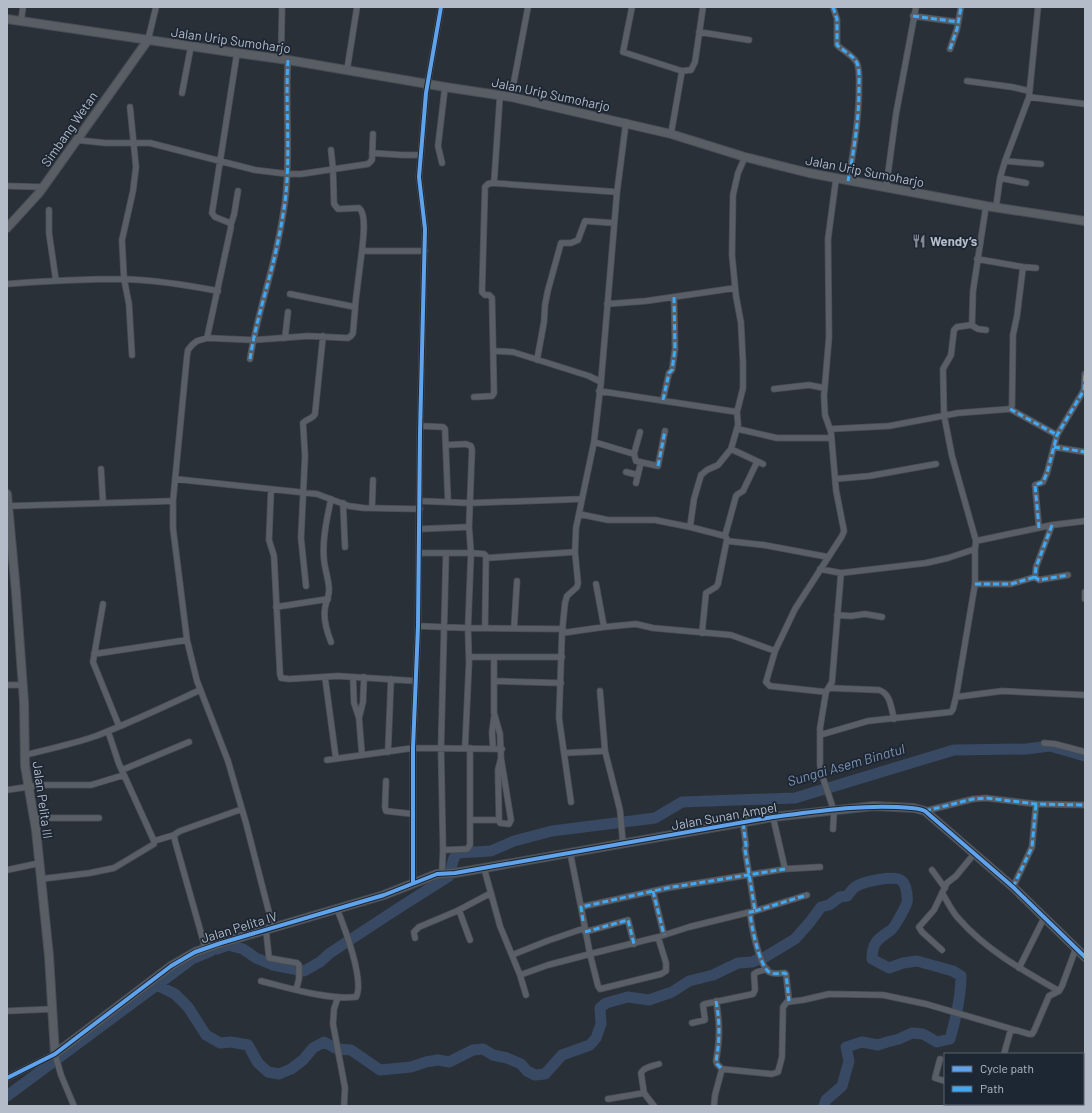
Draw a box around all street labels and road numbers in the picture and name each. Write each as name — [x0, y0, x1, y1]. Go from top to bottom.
street label: Jalan Urip Sumoharjo — [170, 24, 292, 56]
street label: Jalan Urip Sumoharjo — [490, 74, 612, 114]
street label: Simbang Wetan — [37, 88, 101, 170]
street label: Jalan Urip Sumoharjo — [804, 152, 926, 190]
street label: Jalan Pelita III — [30, 760, 56, 840]
street label: Jalan Sunan Ampel — [670, 799, 778, 833]
street label: Jalan Pelita IV — [199, 908, 279, 946]

